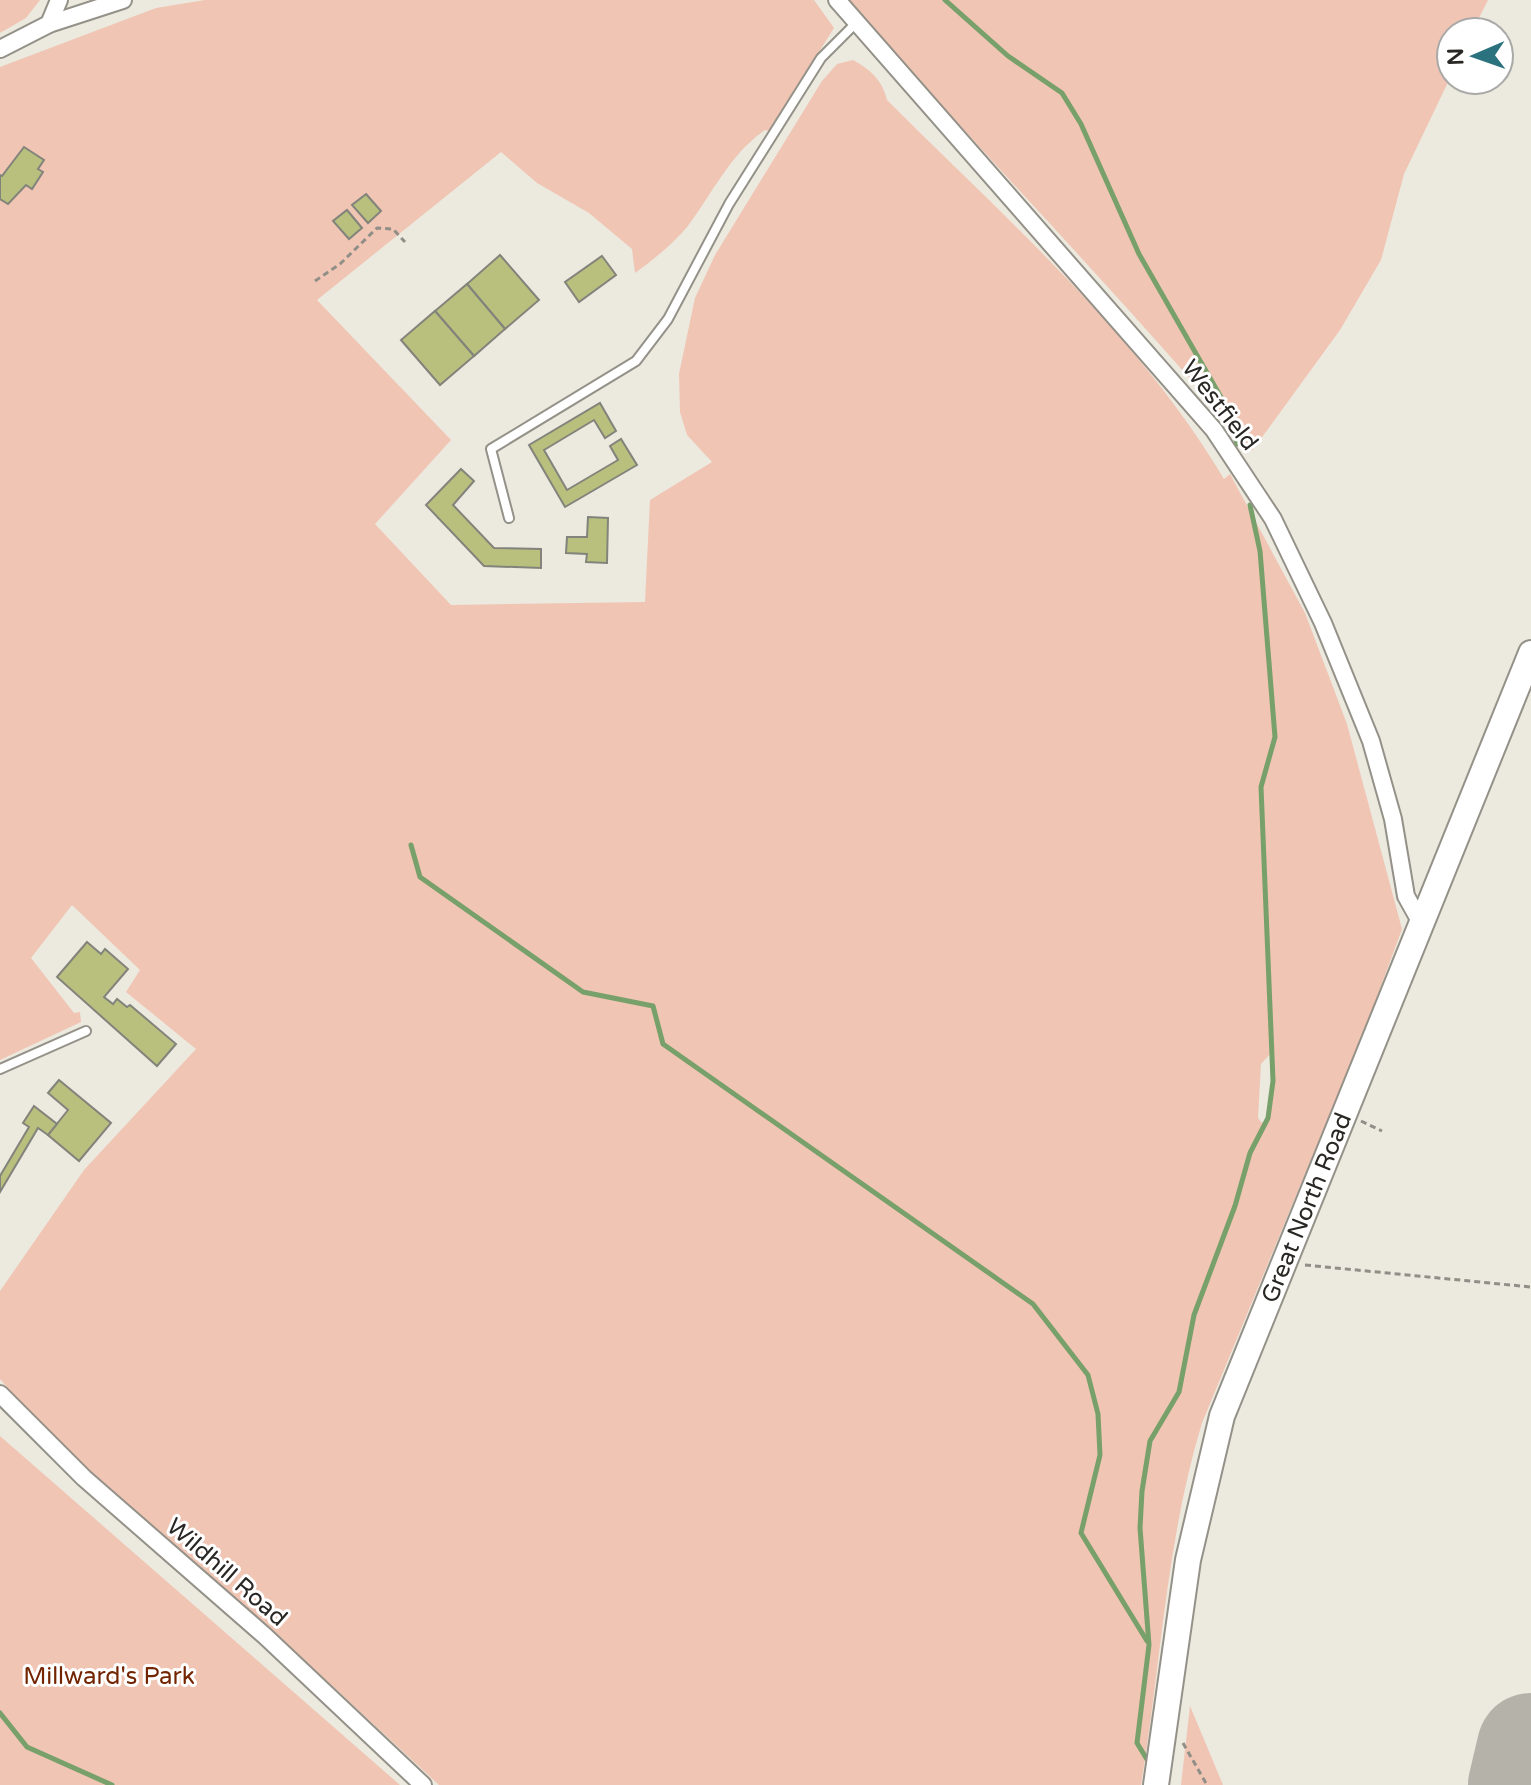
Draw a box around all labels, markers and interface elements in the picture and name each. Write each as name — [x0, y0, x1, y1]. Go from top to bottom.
north arrow — [1435, 16, 1515, 96]
text: N — [1443, 47, 1469, 66]
street label: Westfield — [1175, 354, 1264, 457]
street label: Great North Road — [1255, 1109, 1358, 1307]
street label: Wildhill Road — [160, 1512, 293, 1633]
park label: Millward's Park — [23, 1662, 195, 1691]

